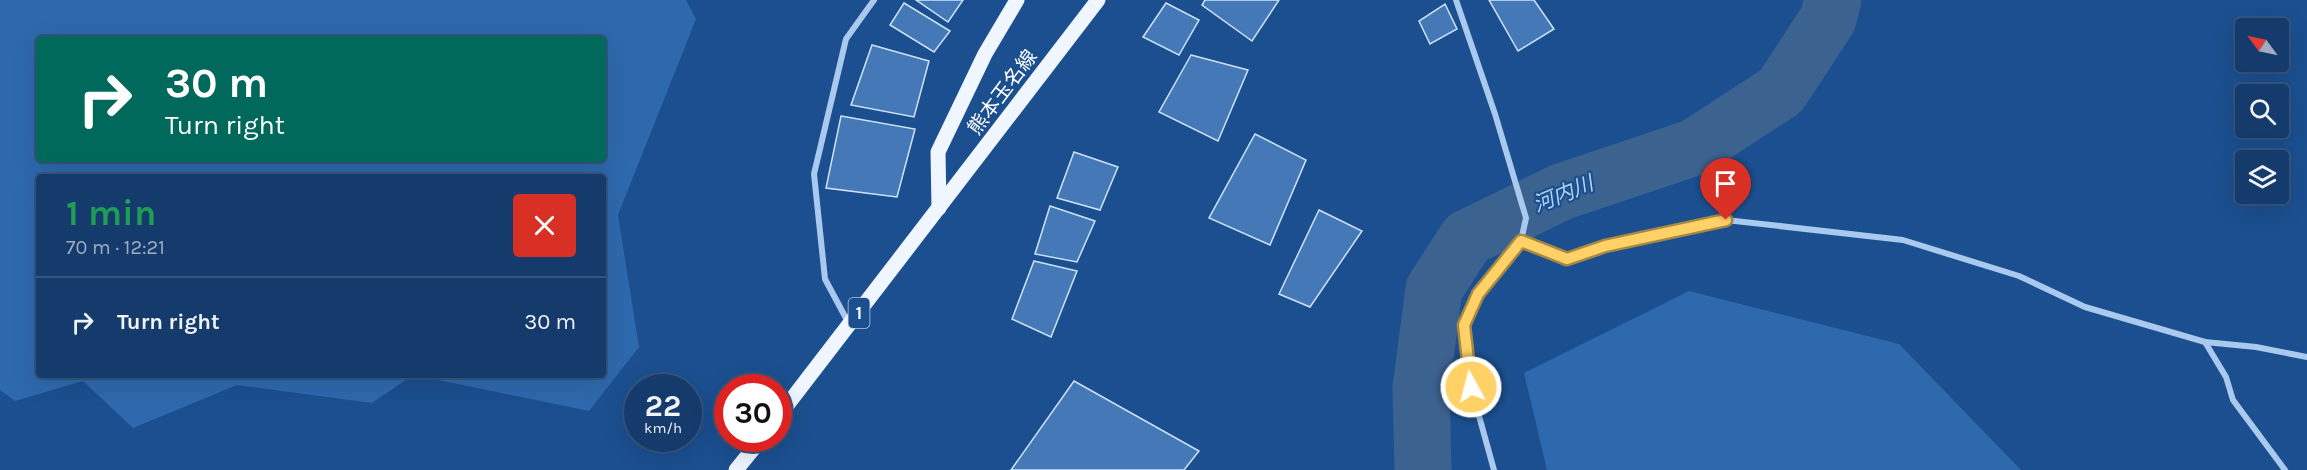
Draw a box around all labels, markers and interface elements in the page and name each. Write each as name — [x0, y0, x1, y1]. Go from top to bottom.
north arrow — [2235, 18, 2289, 72]
map controls — [2235, 18, 2289, 204]
street label: 熊本玉名線 — [963, 45, 1042, 139]
text: 30 m — [165, 58, 268, 108]
icon: right — [66, 60, 144, 138]
button: search — [2235, 84, 2289, 138]
text: Turn right — [165, 109, 285, 141]
button: layers — [2235, 150, 2289, 204]
pin — [1700, 158, 1751, 220]
icon: arrive — [1709, 167, 1742, 200]
water label: 河内川 — [1529, 170, 1599, 217]
text: 1 min — [66, 192, 156, 234]
button: close — [513, 194, 576, 257]
text: 70 m · 12:21 — [66, 236, 165, 259]
road number: 1 — [848, 298, 870, 328]
icon: right — [66, 306, 99, 339]
text: Turn right — [117, 309, 220, 335]
text: 30 m — [524, 309, 576, 335]
position arrow — [1439, 355, 1503, 419]
speed limit sign: 30 — [714, 374, 792, 452]
text: 22 — [645, 388, 681, 424]
text: km/h — [644, 419, 682, 437]

